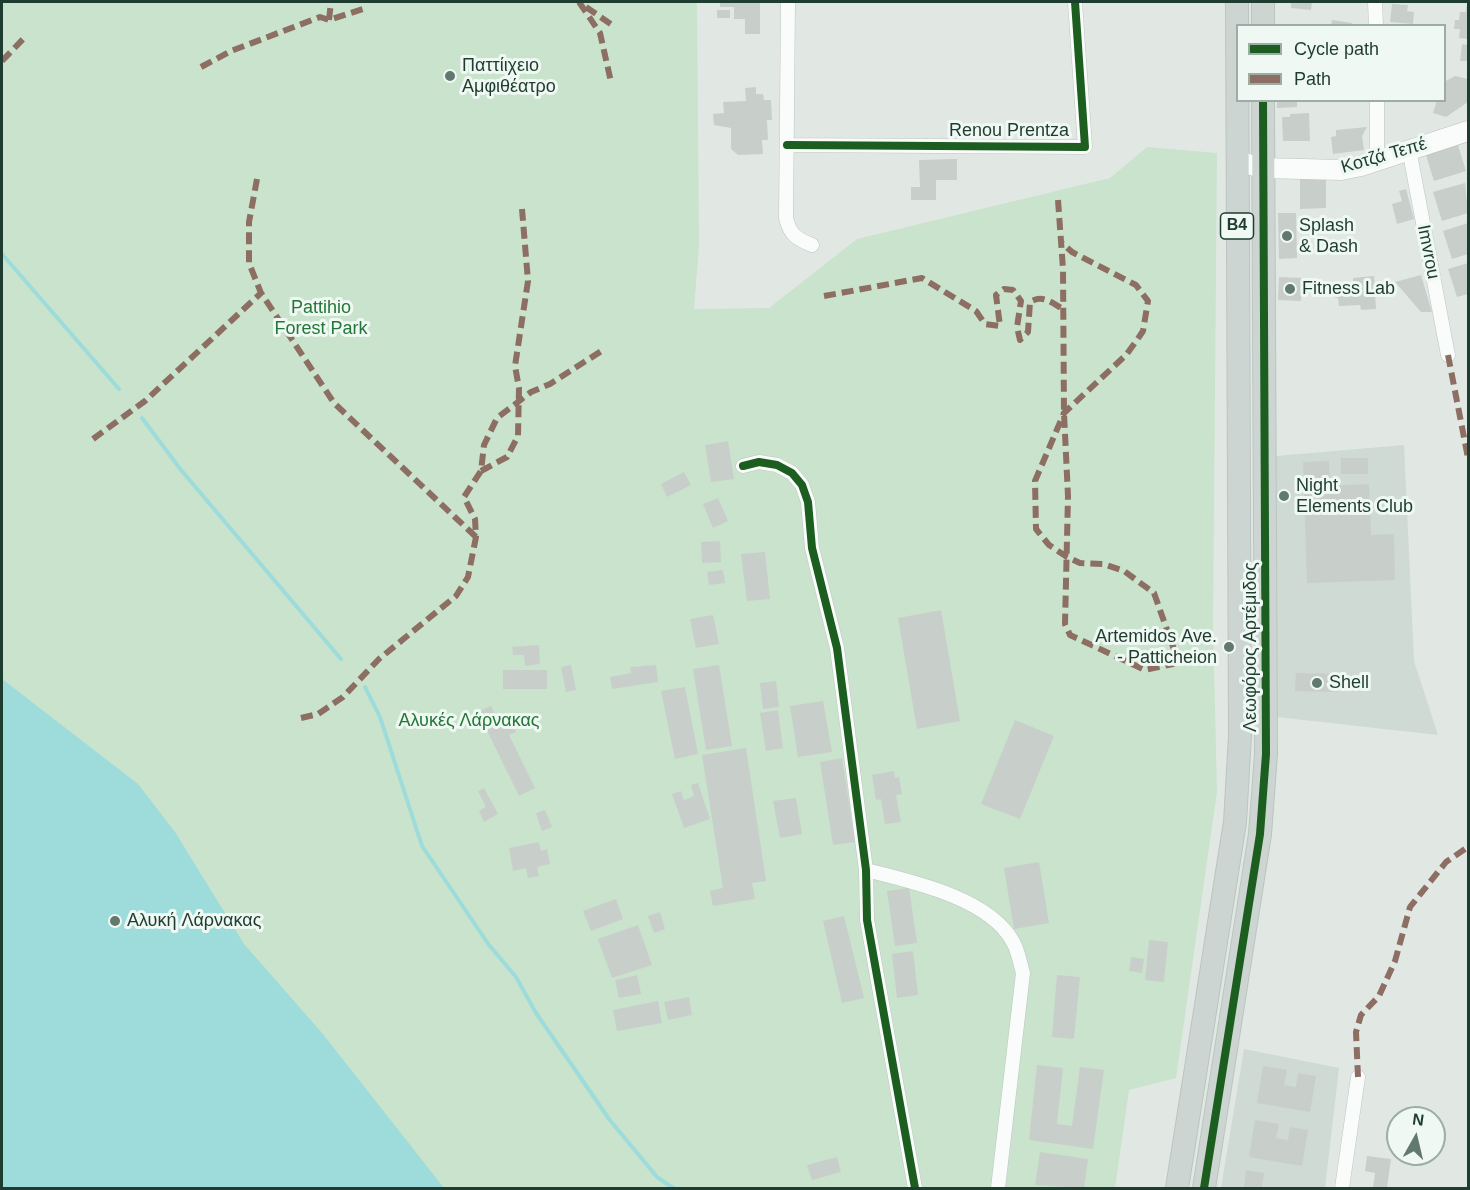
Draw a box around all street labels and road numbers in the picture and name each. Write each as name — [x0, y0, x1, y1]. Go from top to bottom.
street label: Renou Prentza — [949, 120, 1069, 142]
street label: Κοτζά Τεπέ — [1339, 133, 1429, 179]
road number: B4 — [1220, 213, 1254, 239]
street label: Imvrou — [1412, 223, 1444, 281]
street label: Λεωφόρος Αρτέμιδος — [1240, 562, 1262, 732]

